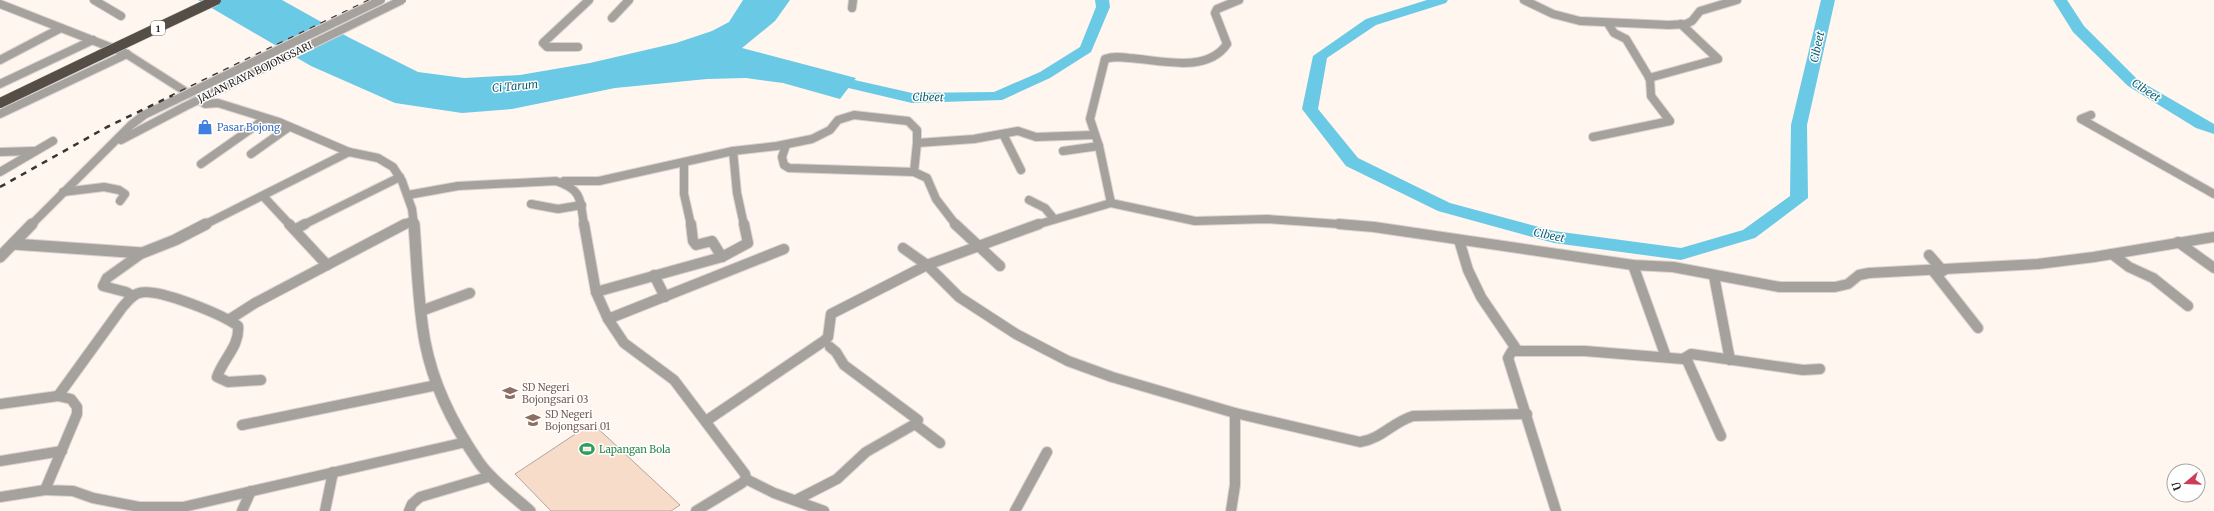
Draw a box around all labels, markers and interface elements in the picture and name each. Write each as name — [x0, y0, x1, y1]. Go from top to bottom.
road number: 1 — [151, 21, 165, 35]
water label: Cibeet — [1807, 30, 1827, 64]
street label: JALAN RAYA BOJONGSARI — [195, 38, 315, 106]
water label: Cibeet — [2129, 76, 2163, 104]
water label: Ci Tarum — [491, 77, 539, 95]
water label: Cibeet — [912, 90, 944, 104]
shop icon: Pasar Bojong — [196, 118, 214, 136]
place label: Pasar Bojong — [217, 121, 280, 134]
water label: Cibeet — [1532, 225, 1566, 245]
place label: SD Negeri Bojongsari 03 — [522, 381, 589, 406]
school or university icon: SD Negeri Bojongsari 03 — [501, 384, 519, 402]
place label: SD Negeri Bojongsari 01 — [545, 408, 611, 433]
school or university icon: SD Negeri Bojongsari 01 — [524, 411, 542, 429]
sports icon: Lapangan Bola — [578, 440, 596, 458]
place label: Lapangan Bola — [599, 443, 671, 456]
north arrow — [2166, 463, 2206, 503]
text: U — [2168, 479, 2184, 492]

